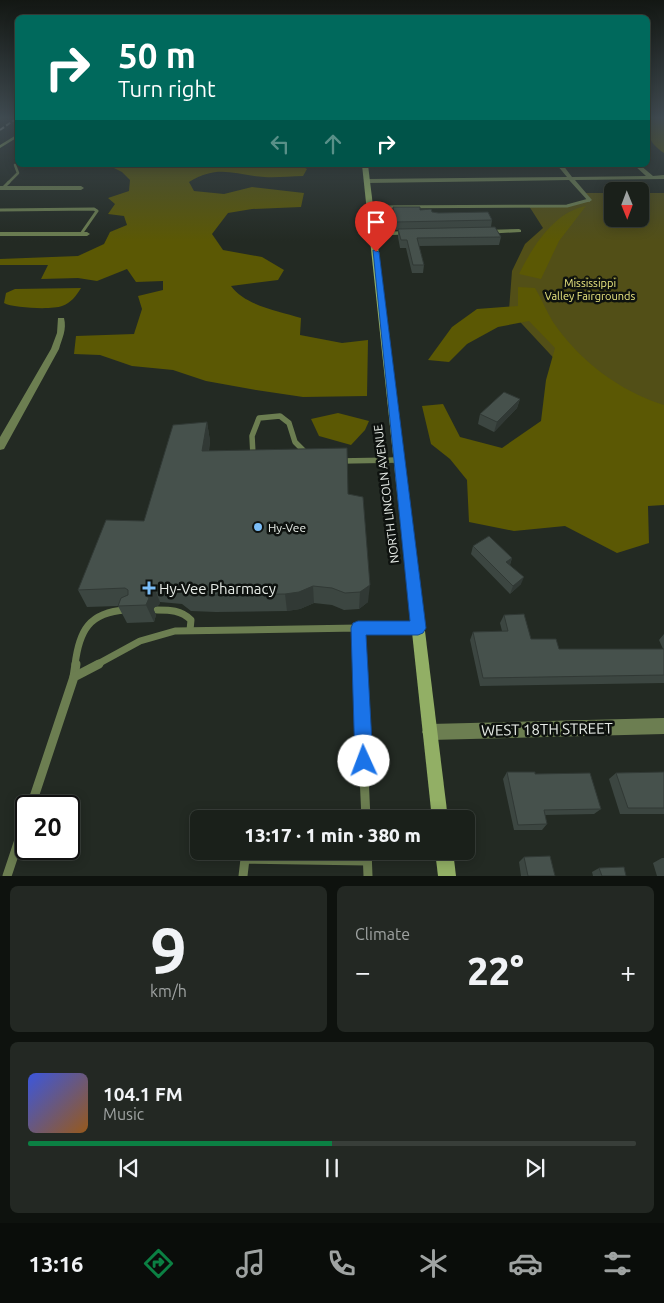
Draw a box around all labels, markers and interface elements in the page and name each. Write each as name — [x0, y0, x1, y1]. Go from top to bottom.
icon: right — [35, 35, 100, 100]
text: 50 m — [118, 35, 196, 75]
text: Turn right — [118, 76, 216, 101]
icon: left — [266, 130, 294, 158]
icon: ahead — [319, 130, 347, 158]
icon: right — [372, 130, 400, 158]
north arrow — [604, 182, 649, 228]
map controls — [604, 182, 649, 227]
pin — [355, 201, 397, 252]
icon: arrive — [362, 208, 390, 236]
park label: Mississippi Valley Fairgrounds — [545, 277, 636, 302]
street label: NORTH LINCOLN AVENUE — [371, 424, 401, 564]
marker: Hy-Vee — [252, 521, 264, 533]
place label: Hy-Vee — [268, 521, 306, 534]
place label: Hy-Vee Pharmacy — [159, 580, 276, 597]
marker: Hy-Vee Pharmacy — [143, 582, 155, 594]
street label: WEST 18TH STREET — [481, 719, 614, 739]
position arrow — [337, 734, 389, 786]
speed limit sign: 20 — [15, 795, 80, 860]
text: 13:17 · 1 min · 380 m — [244, 824, 421, 846]
text: 9 — [150, 913, 187, 986]
text: Climate — [355, 925, 410, 943]
text: 22° — [467, 950, 524, 992]
text: − — [355, 956, 371, 987]
text: + — [620, 956, 636, 987]
text: km/h — [150, 982, 187, 1000]
text: 104.1 FM — [103, 1083, 183, 1105]
text: Music — [103, 1105, 144, 1123]
icon: previous — [115, 1154, 143, 1182]
icon: pause — [318, 1154, 346, 1182]
icon: next — [521, 1154, 549, 1182]
icon: directions — [141, 1246, 176, 1281]
icon: music — [233, 1246, 268, 1281]
icon: phone — [324, 1246, 359, 1281]
icon: climate — [416, 1246, 451, 1281]
icon: car — [508, 1246, 543, 1281]
icon: filters — [600, 1246, 635, 1281]
text: 13:16 — [28, 1251, 84, 1276]

